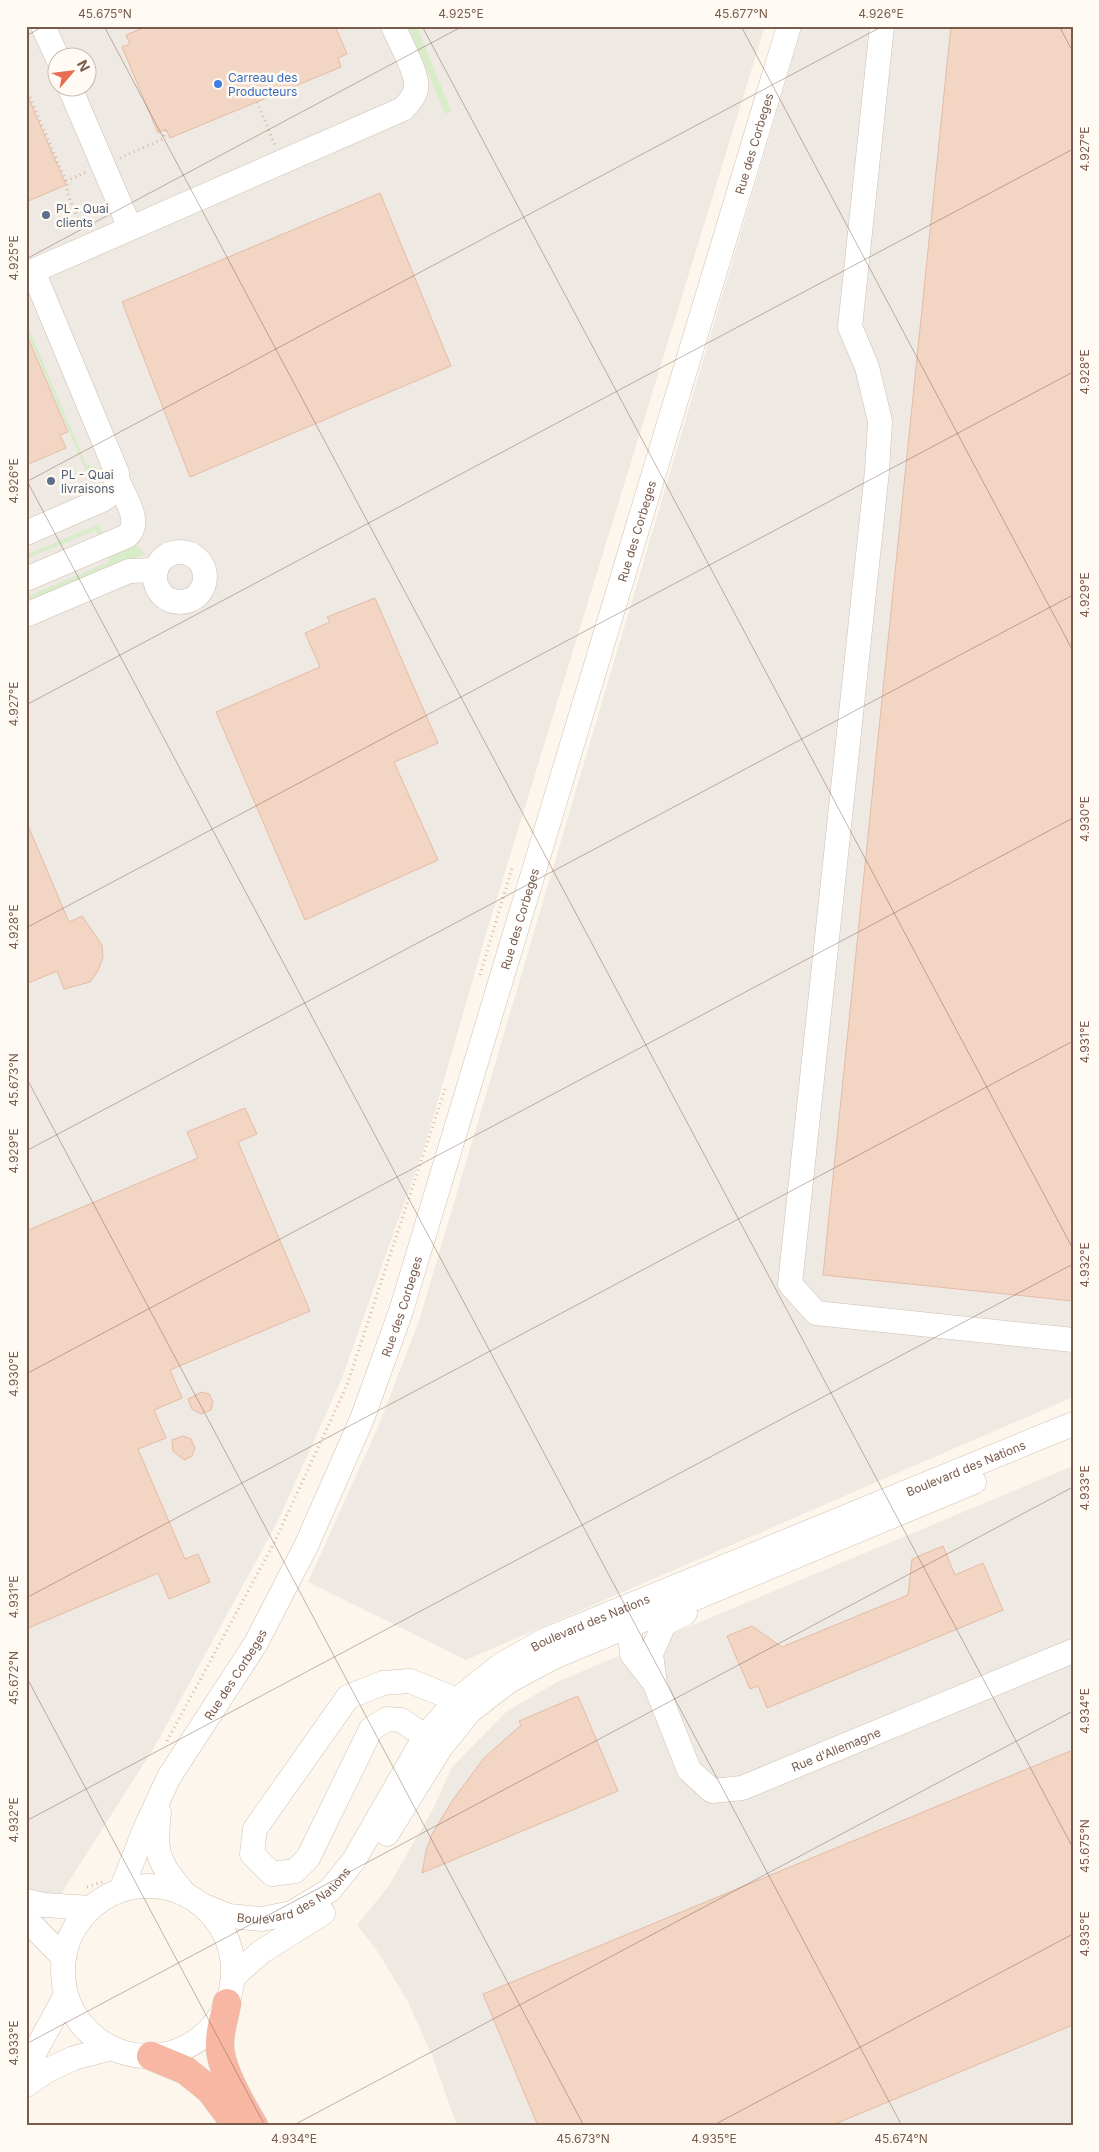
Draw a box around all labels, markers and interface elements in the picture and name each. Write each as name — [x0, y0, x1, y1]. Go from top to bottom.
text: 45.675°N — [78, 6, 132, 21]
text: 4.925°E — [438, 6, 484, 21]
text: 45.677°N — [714, 6, 768, 21]
text: 4.926°E — [858, 6, 904, 21]
north arrow — [48, 48, 98, 98]
text: N — [74, 57, 94, 74]
place label: Carreau des Producteurs — [228, 70, 298, 99]
marker: Carreau des Producteurs — [212, 78, 224, 90]
street label: Rue des Corbeges — [731, 91, 776, 196]
text: 4.927°E — [1077, 127, 1092, 171]
place label: PL - Quai clients — [56, 201, 109, 230]
marker: PL - Quai clients — [40, 209, 52, 221]
text: 4.925°E — [6, 235, 21, 281]
text: 4.928°E — [1077, 349, 1092, 395]
text: 4.926°E — [6, 458, 21, 504]
place label: PL - Quai livraisons — [61, 467, 115, 496]
marker: PL - Quai livraisons — [45, 475, 57, 487]
street label: Rue des Corbeges — [614, 479, 659, 584]
text: 4.929°E — [1077, 572, 1092, 618]
text: 4.927°E — [6, 682, 21, 726]
text: 4.930°E — [1077, 796, 1092, 842]
street label: Rue des Corbeges — [497, 866, 542, 971]
text: 4.928°E — [6, 904, 21, 950]
text: 4.931°E — [1077, 1020, 1092, 1064]
text: 45.673°N — [6, 1053, 21, 1107]
text: 4.929°E — [6, 1128, 21, 1174]
text: 4.932°E — [1077, 1242, 1092, 1288]
street label: Rue des Corbeges — [378, 1254, 425, 1359]
text: 4.930°E — [6, 1351, 21, 1397]
street label: Boulevard des Nations — [904, 1437, 1028, 1499]
text: 4.933°E — [1077, 1465, 1092, 1511]
text: 4.931°E — [6, 1575, 21, 1619]
street label: Boulevard des Nations — [528, 1591, 652, 1654]
street label: Rue des Corbeges — [201, 1626, 270, 1723]
text: 45.672°N — [6, 1651, 21, 1705]
text: 4.934°E — [1077, 1688, 1092, 1734]
street label: Rue d'Allemagne — [789, 1724, 883, 1774]
text: 4.932°E — [6, 1797, 21, 1843]
text: 45.675°N — [1077, 1819, 1092, 1873]
street label: Boulevard des Nations — [236, 1864, 353, 1926]
text: 4.935°E — [1077, 1911, 1092, 1957]
text: 4.933°E — [6, 2020, 21, 2066]
text: 4.934°E — [271, 2131, 317, 2146]
text: 45.673°N — [556, 2131, 610, 2146]
text: 4.935°E — [691, 2131, 737, 2146]
text: 45.674°N — [874, 2131, 928, 2146]

